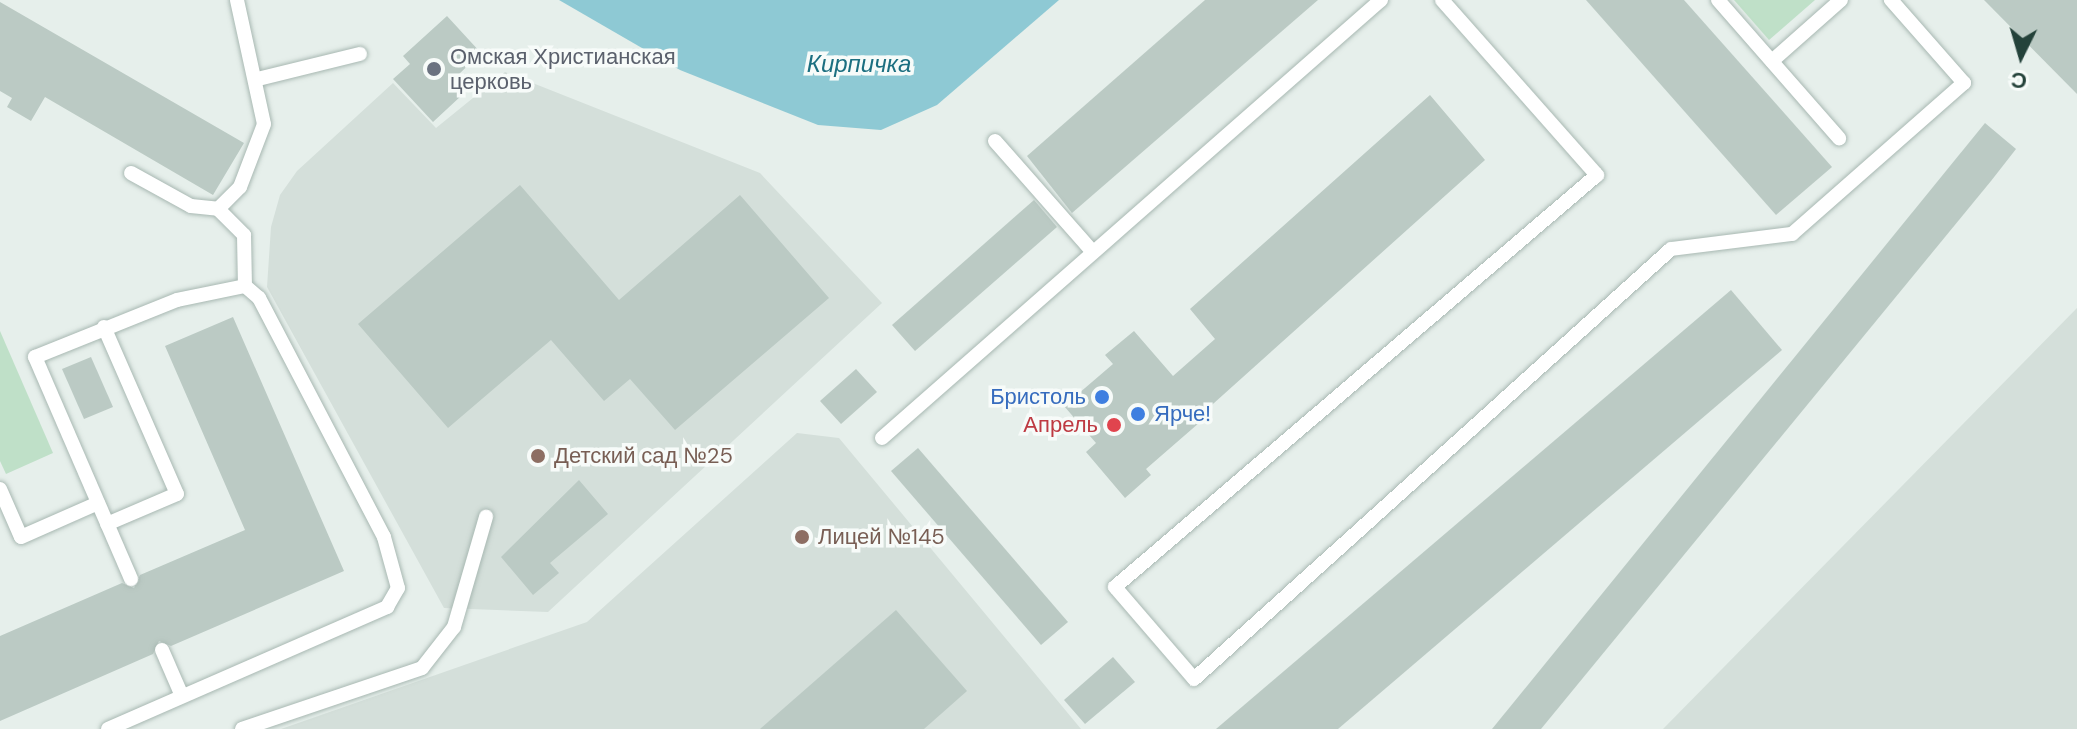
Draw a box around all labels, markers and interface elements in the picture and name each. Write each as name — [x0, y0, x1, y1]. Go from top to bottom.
north arrow — [1981, 16, 2061, 96]
place label: Омская Христианская церковь — [450, 43, 676, 94]
water label: Кирпичка — [807, 50, 911, 78]
marker: Омская Христианская церковь — [425, 60, 443, 78]
text: С — [2010, 65, 2028, 96]
place label: Бристоль — [990, 384, 1086, 410]
marker: Бристоль — [1093, 388, 1111, 406]
place label: Ярче! — [1154, 401, 1211, 427]
marker: Ярче! — [1129, 405, 1147, 423]
place label: Апрель — [1023, 412, 1098, 438]
marker: Апрель — [1105, 416, 1123, 434]
place label: Детский сад №25 — [554, 443, 733, 469]
marker: Детский сад №25 — [529, 447, 547, 465]
place label: Лицей №145 — [818, 524, 945, 550]
marker: Лицей №145 — [793, 528, 811, 546]

